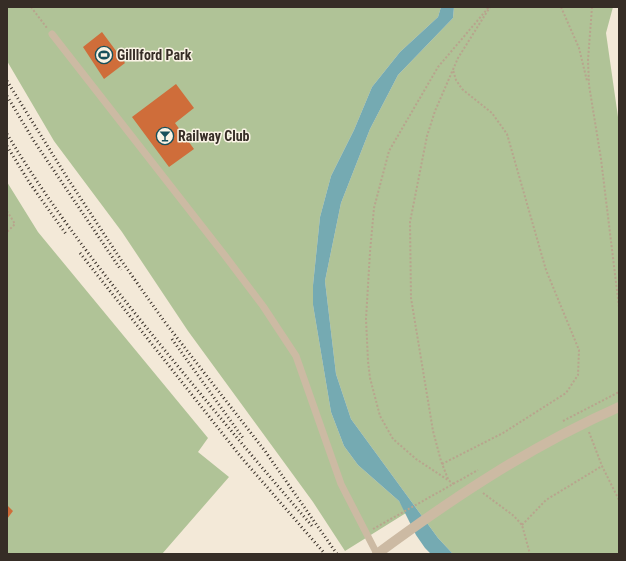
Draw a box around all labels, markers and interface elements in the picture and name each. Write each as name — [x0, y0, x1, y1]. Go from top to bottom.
sports icon: Gilllford Park — [94, 45, 114, 65]
place label: Gilllford Park — [117, 47, 192, 63]
bar icon: Railway Club — [155, 126, 175, 146]
place label: Railway Club — [178, 128, 250, 144]

